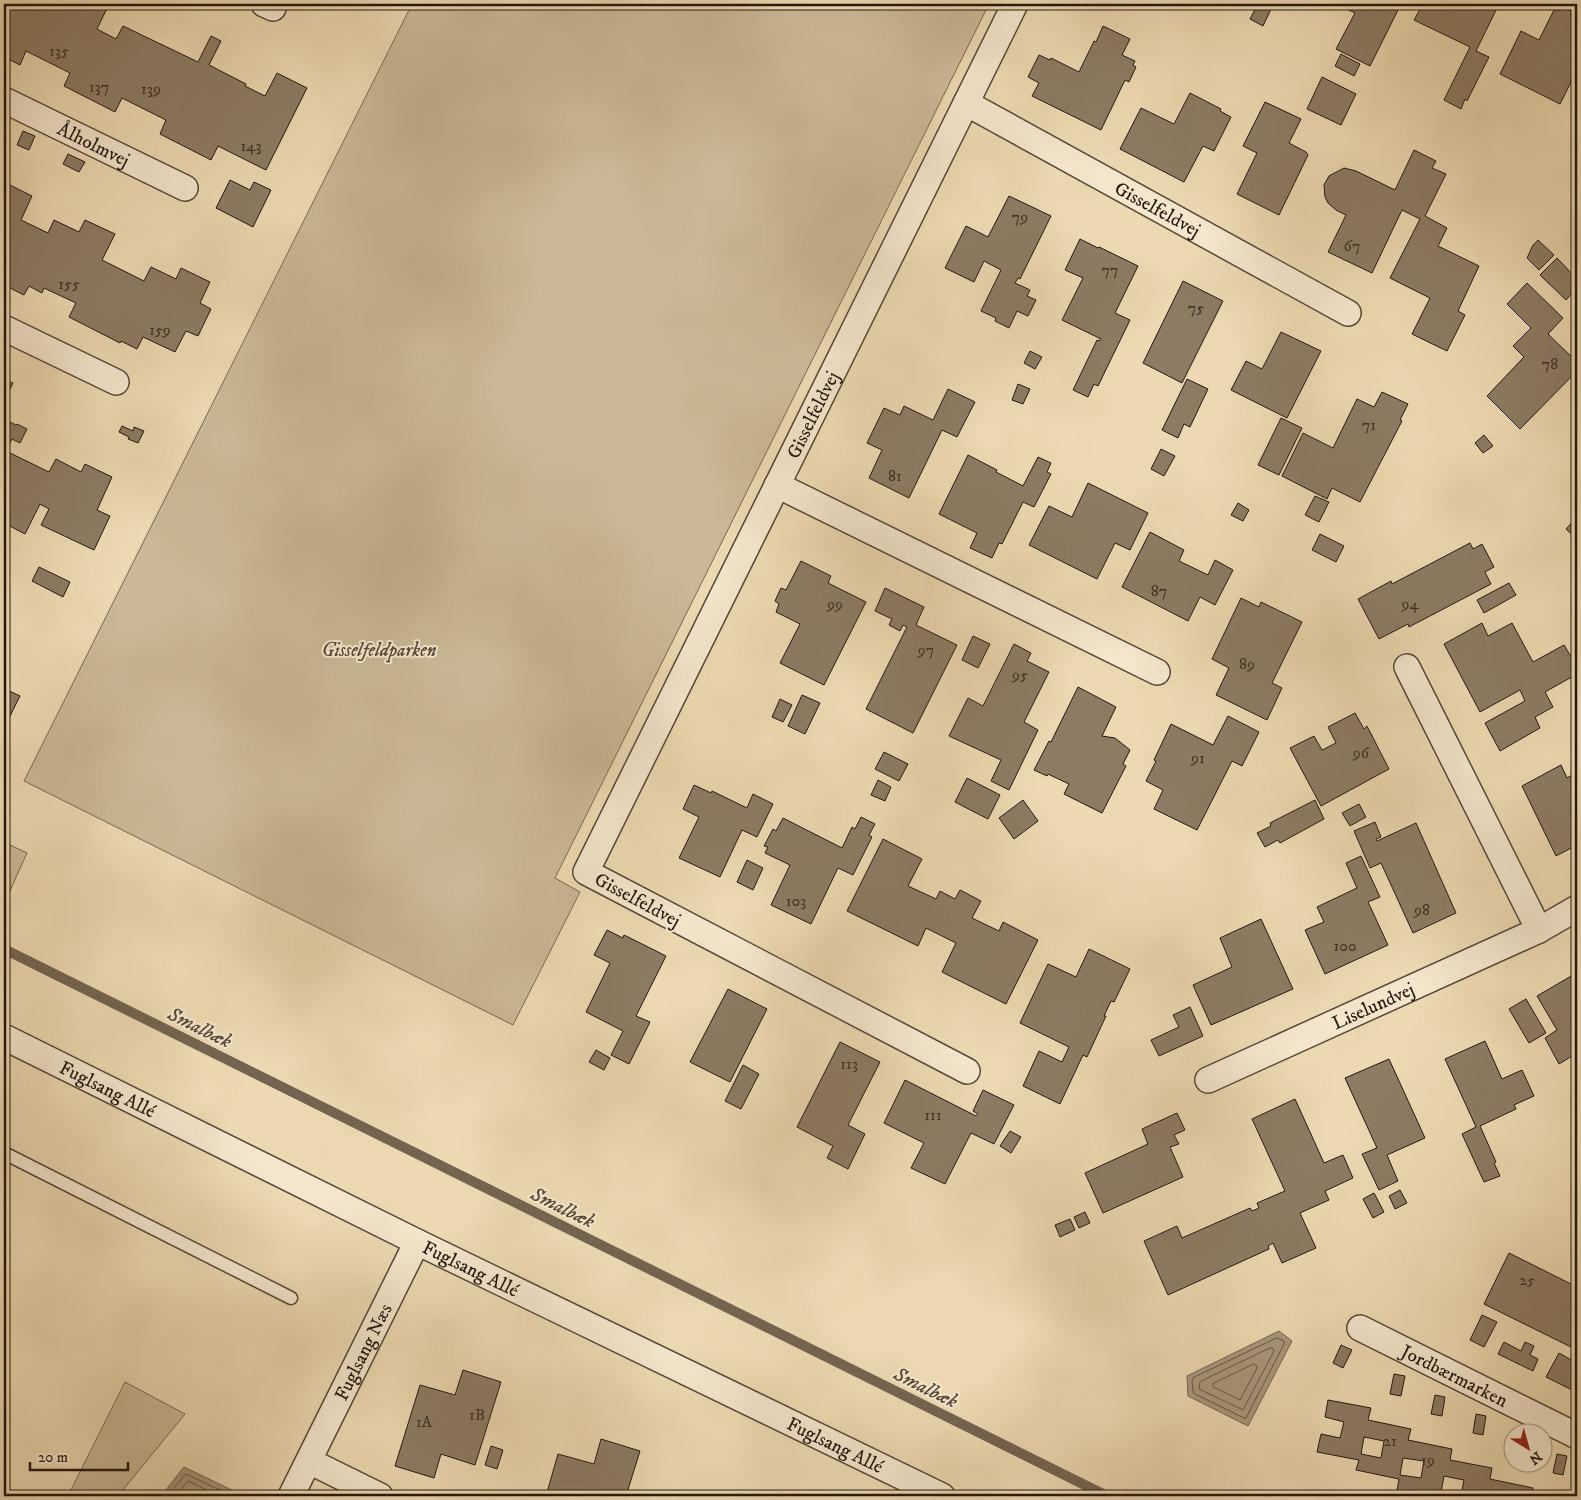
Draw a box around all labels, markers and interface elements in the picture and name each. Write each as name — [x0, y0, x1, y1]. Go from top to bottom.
house number: 135 — [49, 41, 69, 61]
house number: 137 — [89, 77, 109, 97]
house number: 139 — [141, 79, 161, 99]
street label: Ålholmvej — [53, 116, 133, 172]
house number: 143 — [240, 136, 262, 156]
street label: Gisselfeldvej — [1110, 177, 1204, 243]
house number: 79 — [1012, 207, 1028, 227]
house number: 67 — [1344, 236, 1360, 256]
house number: 77 — [1102, 260, 1118, 280]
house number: 155 — [58, 274, 80, 294]
house number: 75 — [1188, 298, 1204, 318]
house number: 159 — [149, 320, 171, 340]
house number: 78 — [1542, 354, 1558, 374]
street label: Gisselfeldvej — [782, 368, 845, 463]
house number: 71 — [1362, 415, 1376, 435]
house number: 81 — [888, 466, 902, 486]
house number: 87 — [1151, 581, 1167, 601]
house number: 99 — [826, 594, 843, 614]
house number: 94 — [1400, 594, 1419, 614]
park label: Gisselfeldparken — [322, 639, 437, 663]
house number: 97 — [917, 640, 934, 660]
house number: 89 — [1239, 654, 1255, 674]
house number: 95 — [1011, 665, 1028, 685]
house number: 96 — [1352, 743, 1370, 763]
house number: 91 — [1190, 748, 1205, 768]
street label: Gisselfeldvej — [590, 868, 684, 933]
house number: 103 — [786, 891, 806, 911]
house number: 98 — [1413, 900, 1430, 920]
house number: 100 — [1333, 936, 1357, 956]
street label: Liselundvej — [1329, 978, 1418, 1035]
water label: Smalbæk — [162, 1002, 236, 1055]
house number: 113 — [840, 1054, 858, 1074]
street label: Fuglsang Allé — [55, 1056, 159, 1123]
house number: 111 — [924, 1105, 942, 1125]
water label: Smalbæk — [525, 1182, 599, 1235]
street label: Fuglsang Allé — [418, 1236, 522, 1303]
house number: 25 — [1519, 1270, 1535, 1290]
street label: Fuglsang Næs — [330, 1300, 398, 1405]
street label: Jordbærmarken — [1395, 1339, 1511, 1413]
water label: Smalbæk — [888, 1362, 962, 1415]
house number: 1B — [469, 1405, 485, 1425]
house number: 1A — [416, 1412, 433, 1432]
street label: Fuglsang Allé — [783, 1413, 887, 1479]
north arrow — [1504, 1422, 1554, 1472]
house number: 21 — [1383, 1431, 1397, 1451]
scale bar — [30, 1440, 128, 1472]
text: N — [1525, 1447, 1545, 1469]
text: 20 m — [38, 1448, 68, 1467]
house number: 19 — [1421, 1450, 1435, 1470]

